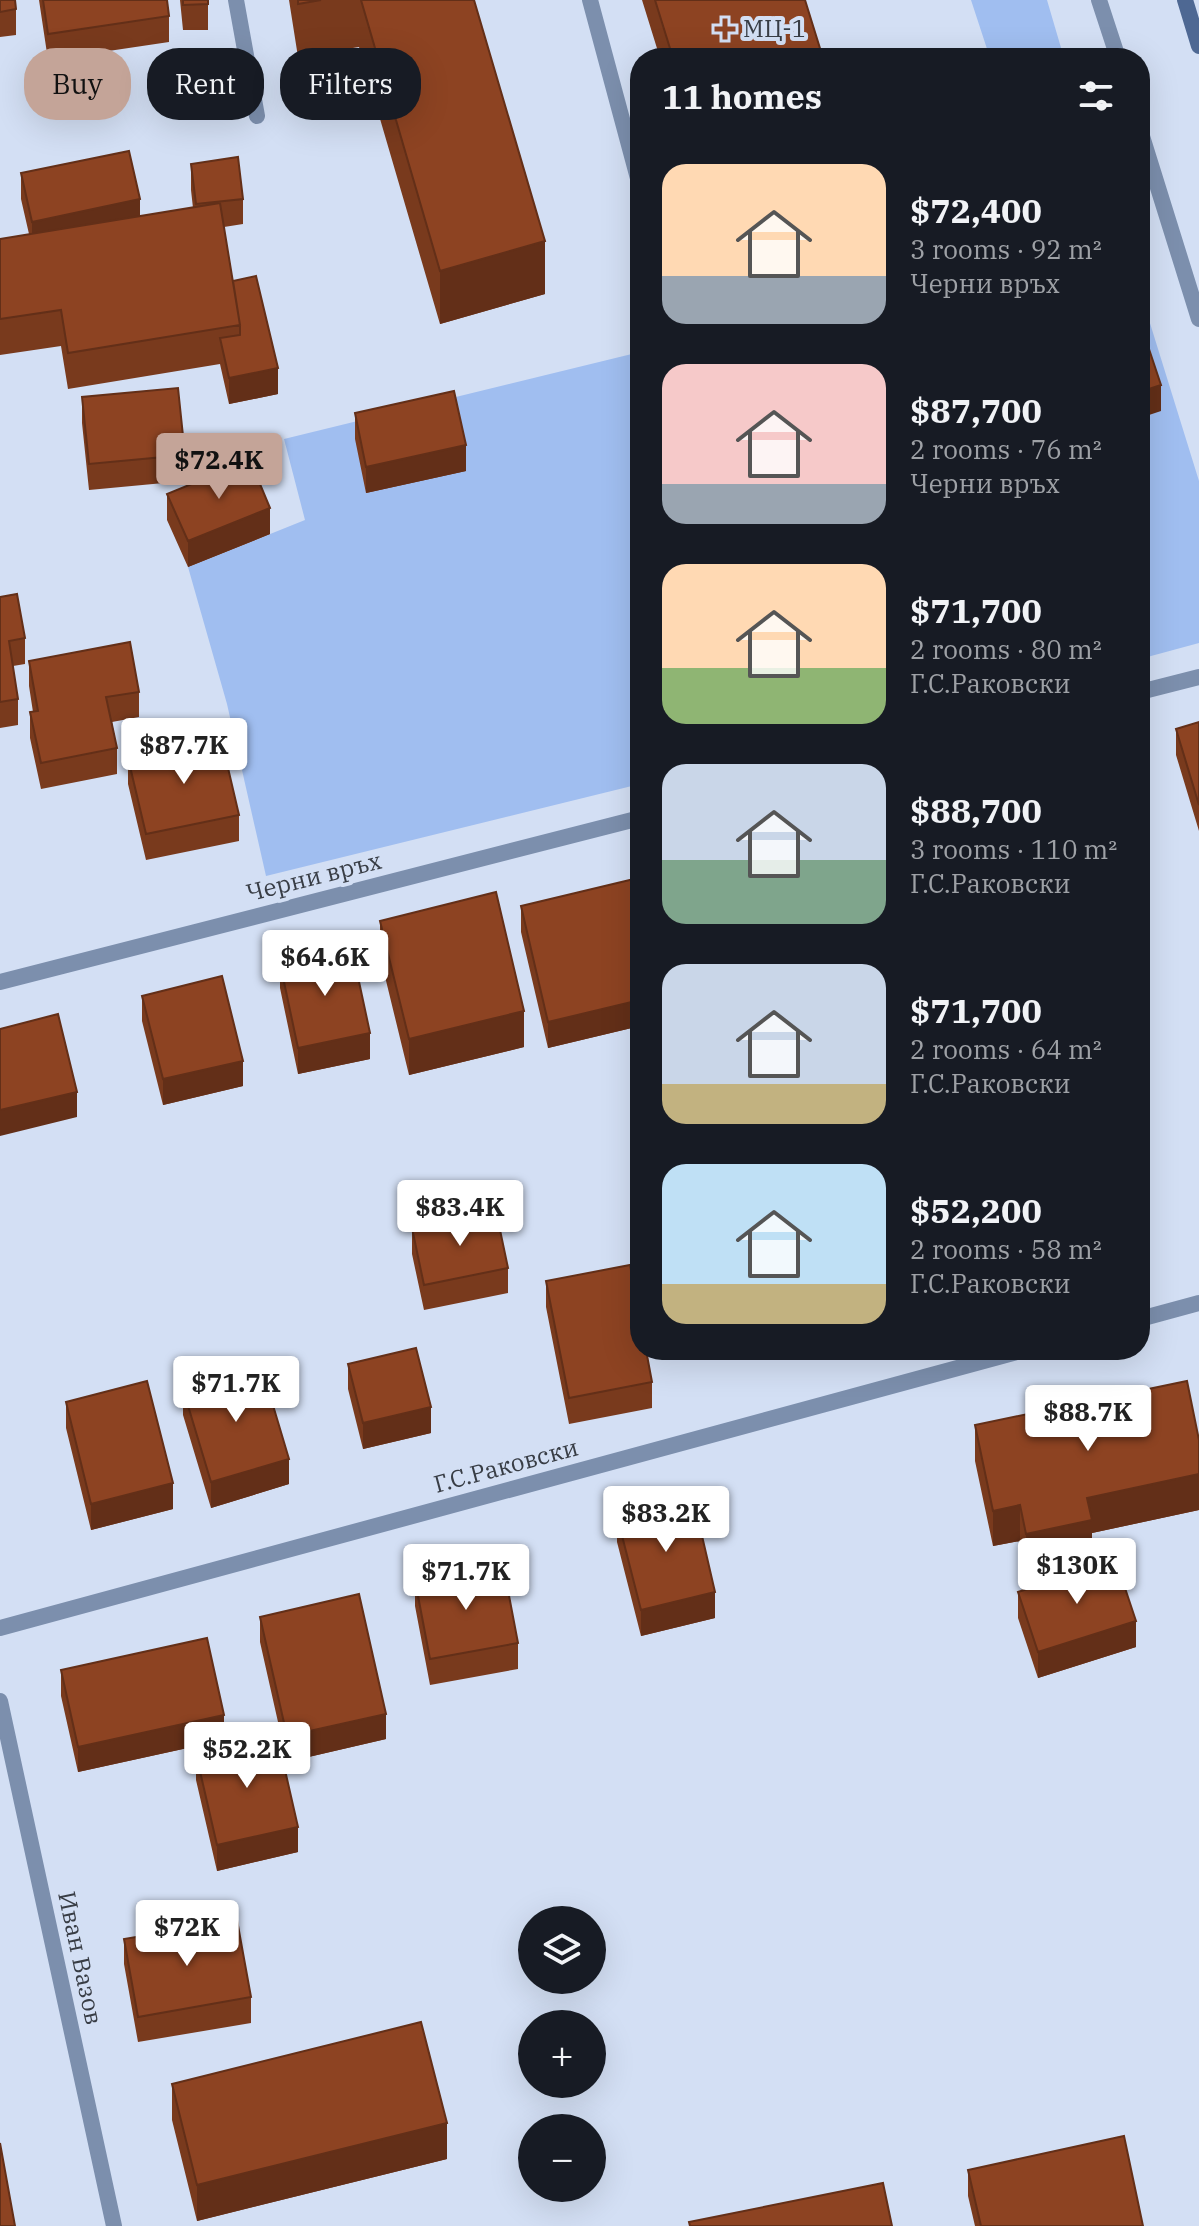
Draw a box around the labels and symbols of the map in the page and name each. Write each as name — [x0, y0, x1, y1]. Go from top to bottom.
place label: МЦ-1 — [743, 12, 806, 44]
marker: МЦ-1 — [714, 18, 736, 40]
pin: $72.4K — [154, 433, 284, 501]
pin: $87.7K — [119, 718, 249, 786]
street label: Черни връх — [243, 844, 385, 908]
pin: $64.6K — [260, 930, 390, 998]
pin: $83.4K — [395, 1180, 525, 1248]
pin: $71.7K — [171, 1356, 301, 1424]
pin: $88.7K — [1023, 1385, 1153, 1453]
street label: Г.С.Раковски — [430, 1430, 582, 1500]
pin: $83.2K — [601, 1486, 731, 1554]
pin: $130K — [1021, 1538, 1133, 1606]
pin: $71.7K — [401, 1544, 531, 1612]
pin: $52.2K — [182, 1722, 312, 1790]
street label: Иван Вазов — [51, 1888, 111, 2027]
pin: $72K — [140, 1900, 234, 1968]

